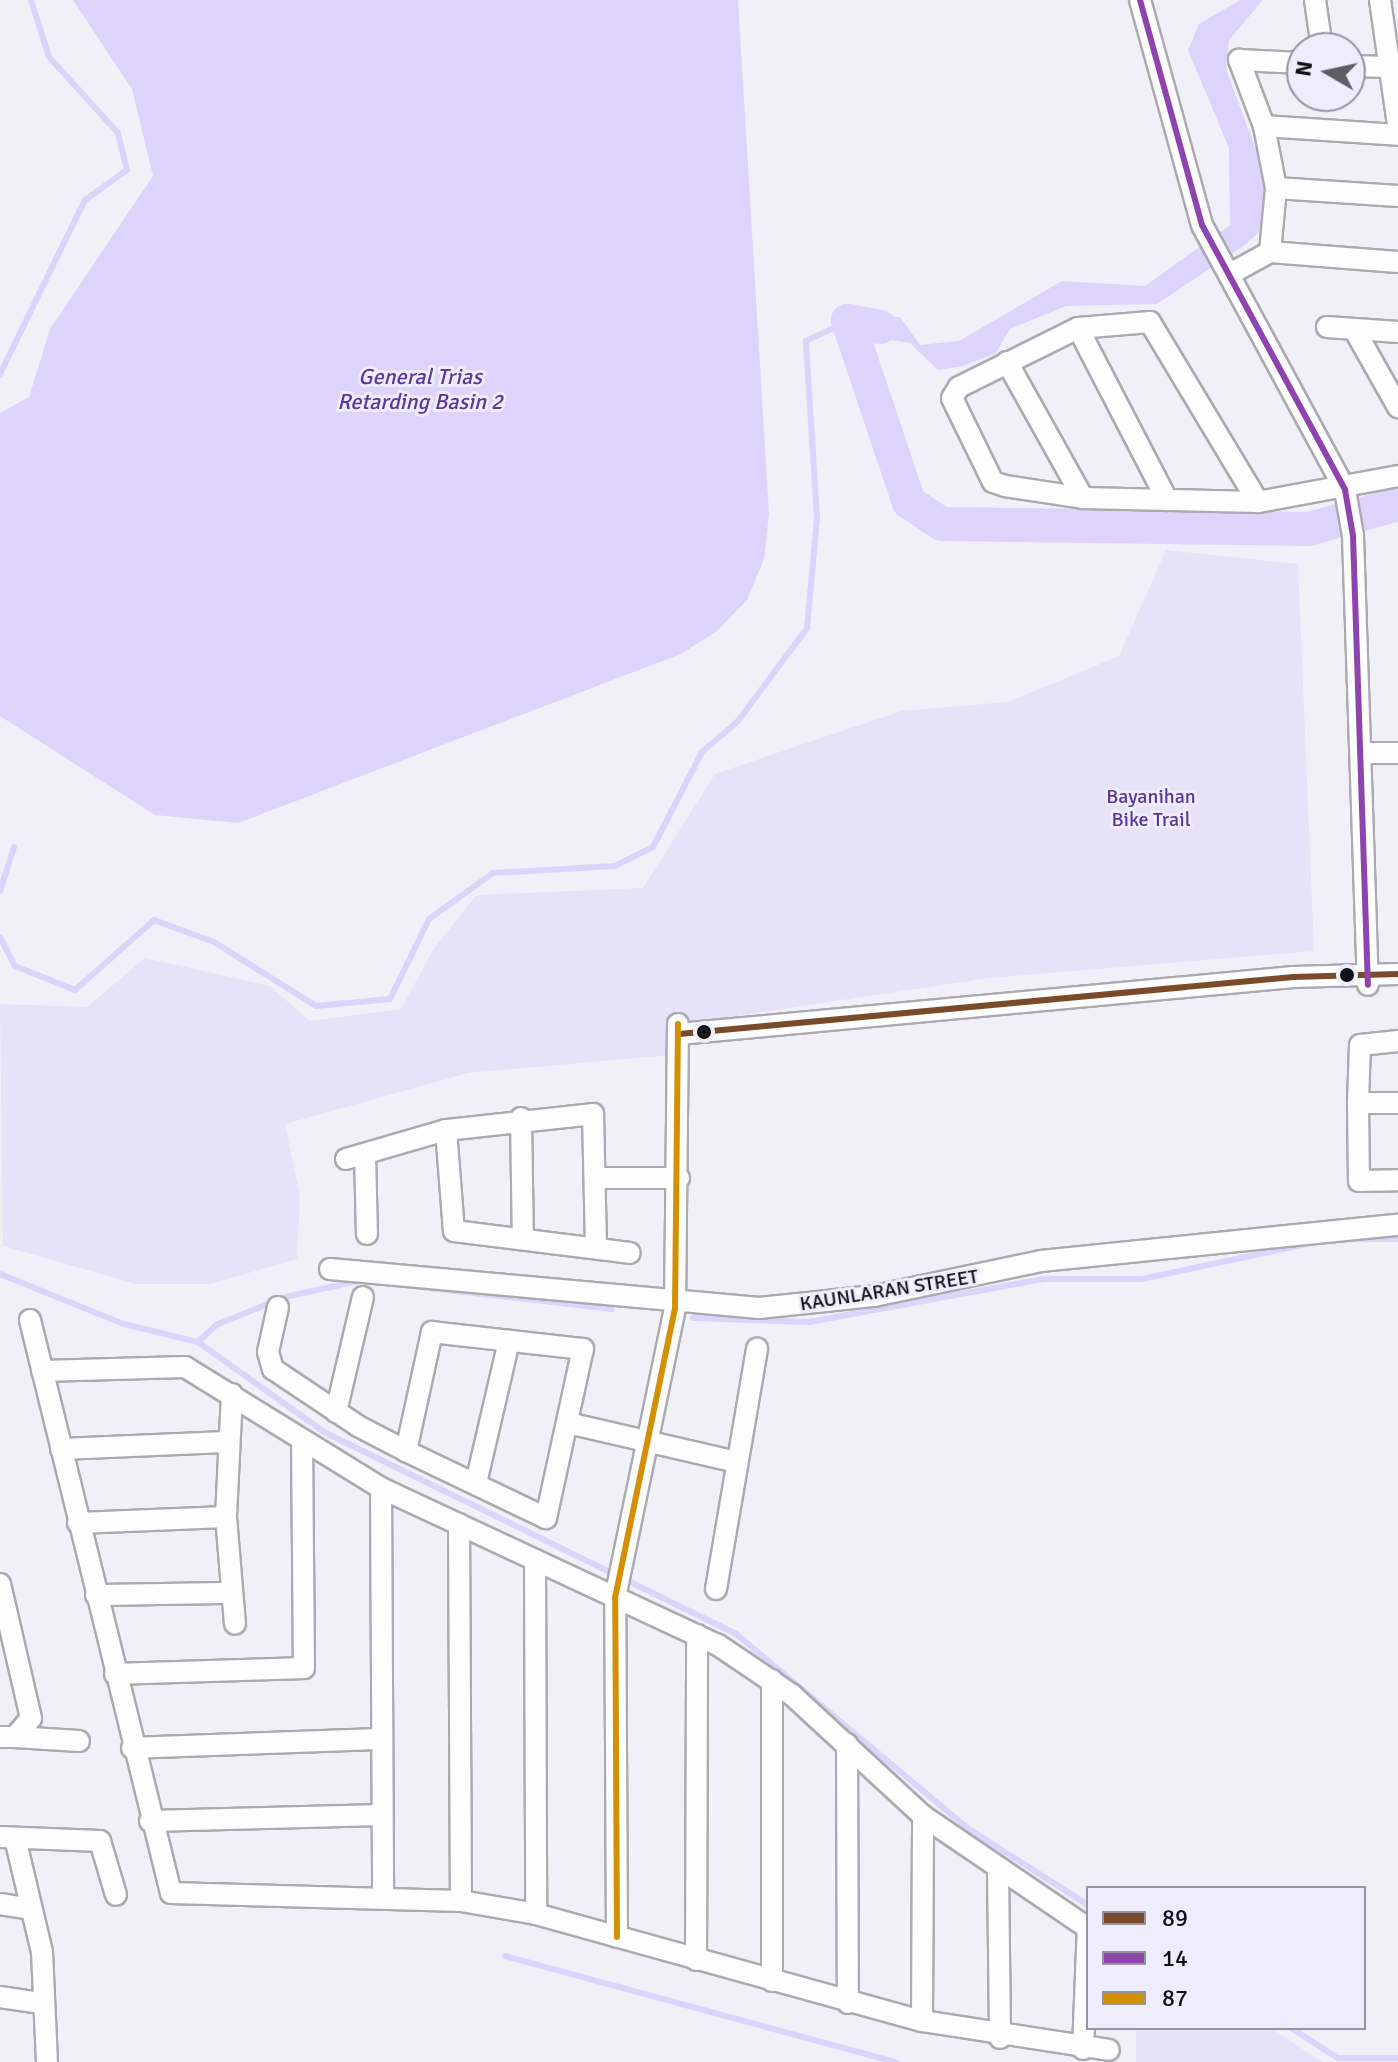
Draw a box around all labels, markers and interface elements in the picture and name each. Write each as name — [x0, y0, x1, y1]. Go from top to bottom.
north arrow — [1286, 32, 1366, 112]
text: N — [1289, 59, 1318, 78]
water label: General Trias Retarding Basin 2 — [337, 363, 503, 414]
park label: Bayanihan Bike Trail — [1106, 785, 1196, 832]
unlabelled marker — [1339, 967, 1355, 983]
unlabelled marker — [696, 1024, 712, 1040]
street label: KAUNLARAN STREET — [798, 1264, 980, 1316]
legend — [1086, 1886, 1366, 2030]
text: 89 — [1162, 1903, 1188, 1933]
text: 14 — [1162, 1943, 1188, 1973]
text: 87 — [1162, 1983, 1188, 2013]

